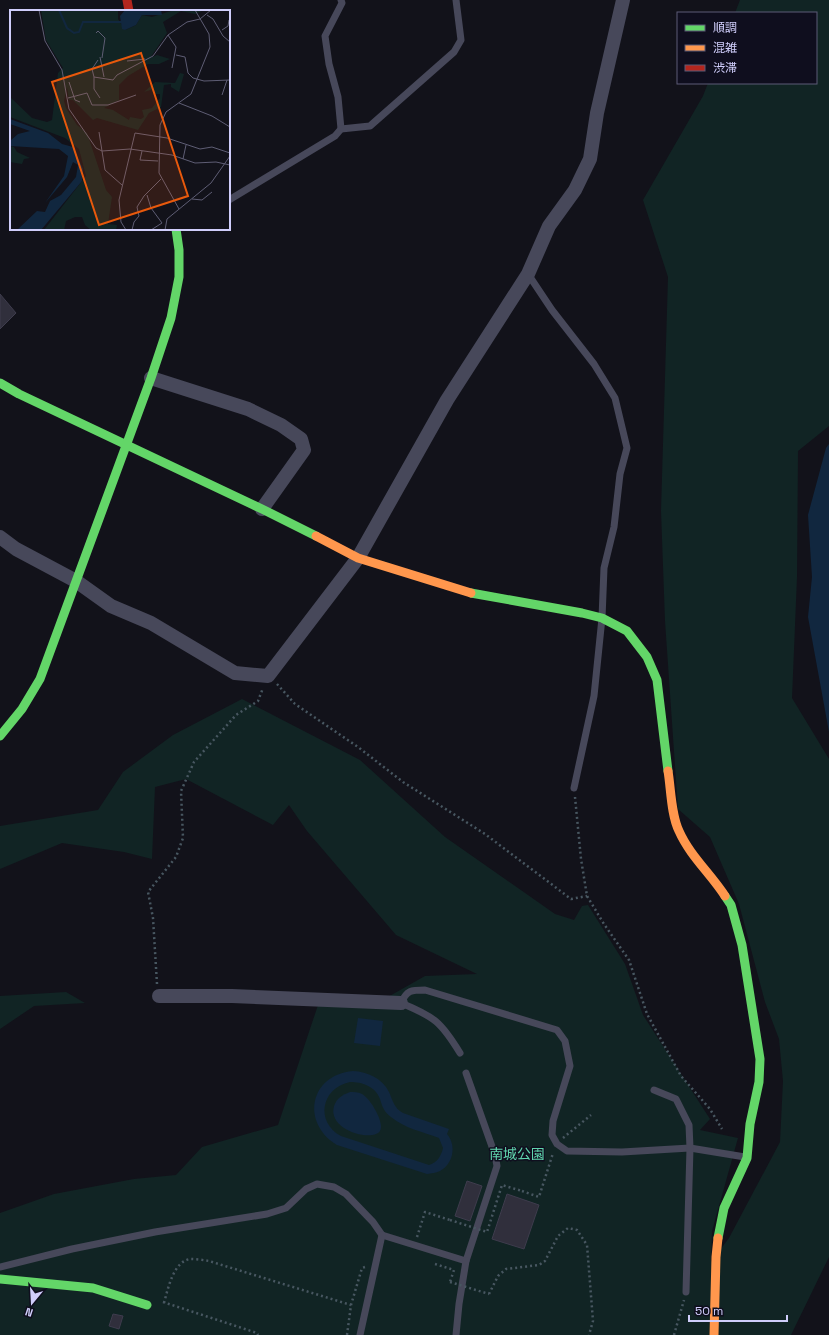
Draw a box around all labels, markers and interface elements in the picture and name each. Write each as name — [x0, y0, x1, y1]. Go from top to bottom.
inset map — [10, 10, 230, 230]
legend — [677, 12, 817, 84]
text: 順調 — [713, 20, 737, 36]
text: 混雑 — [713, 40, 737, 56]
text: 渋滞 — [713, 60, 737, 76]
park label: 南城公園 — [489, 1145, 545, 1163]
north arrow — [12, 1283, 52, 1323]
scale bar — [689, 1297, 787, 1323]
text: 50 m — [695, 1303, 723, 1319]
text: N — [23, 1305, 35, 1320]

